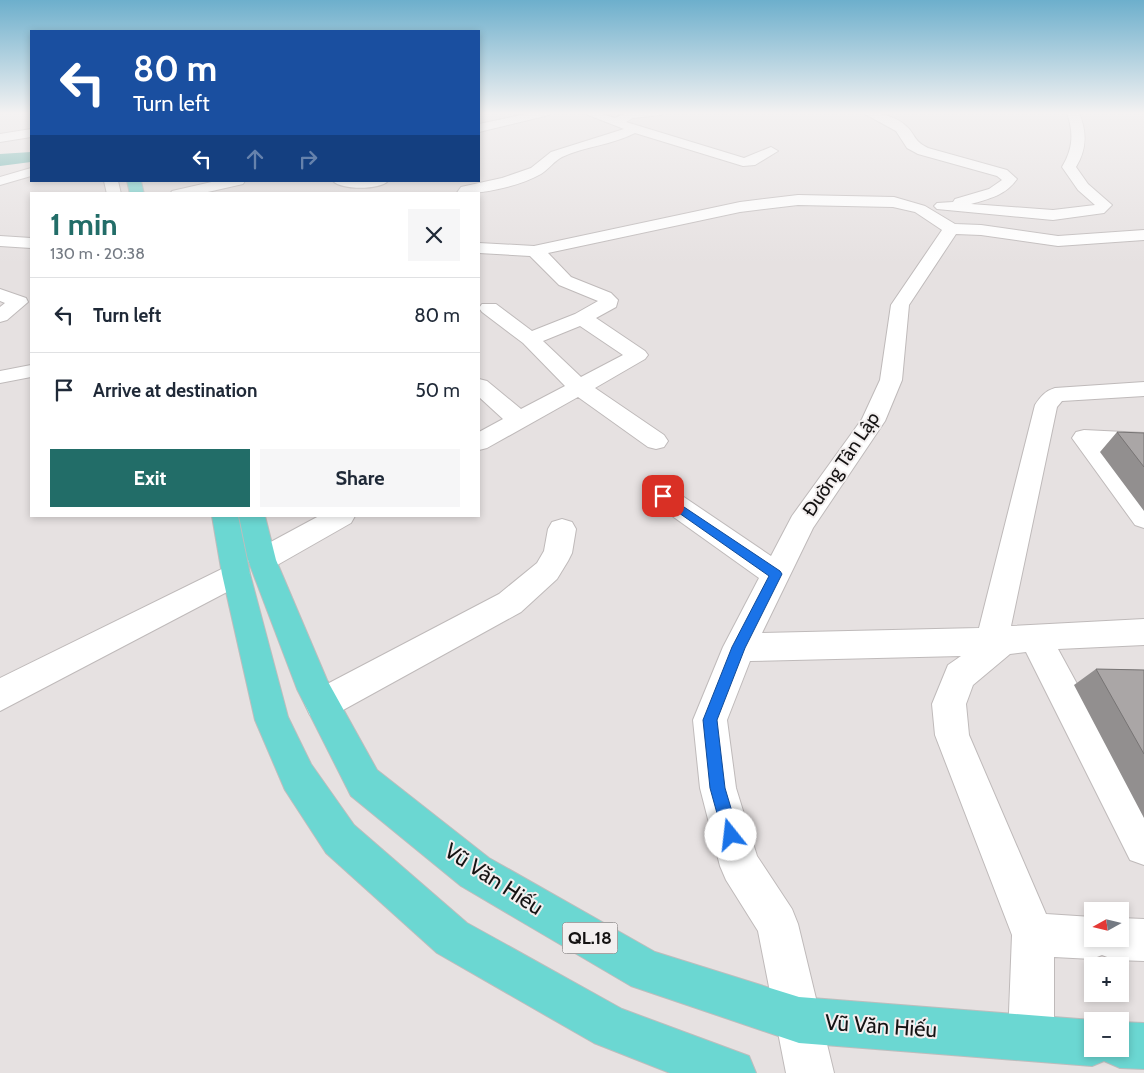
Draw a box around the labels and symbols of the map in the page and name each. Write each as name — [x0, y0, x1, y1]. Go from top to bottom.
street label: Đường Tân Lập — [798, 407, 884, 521]
pin — [642, 475, 684, 517]
position arrow — [704, 808, 756, 860]
street label: Vũ Văn Hiếu — [440, 837, 548, 921]
north arrow — [1084, 902, 1129, 948]
road number: QL.18 — [562, 922, 618, 954]
street label: Vũ Văn Hiếu — [824, 1009, 938, 1043]

